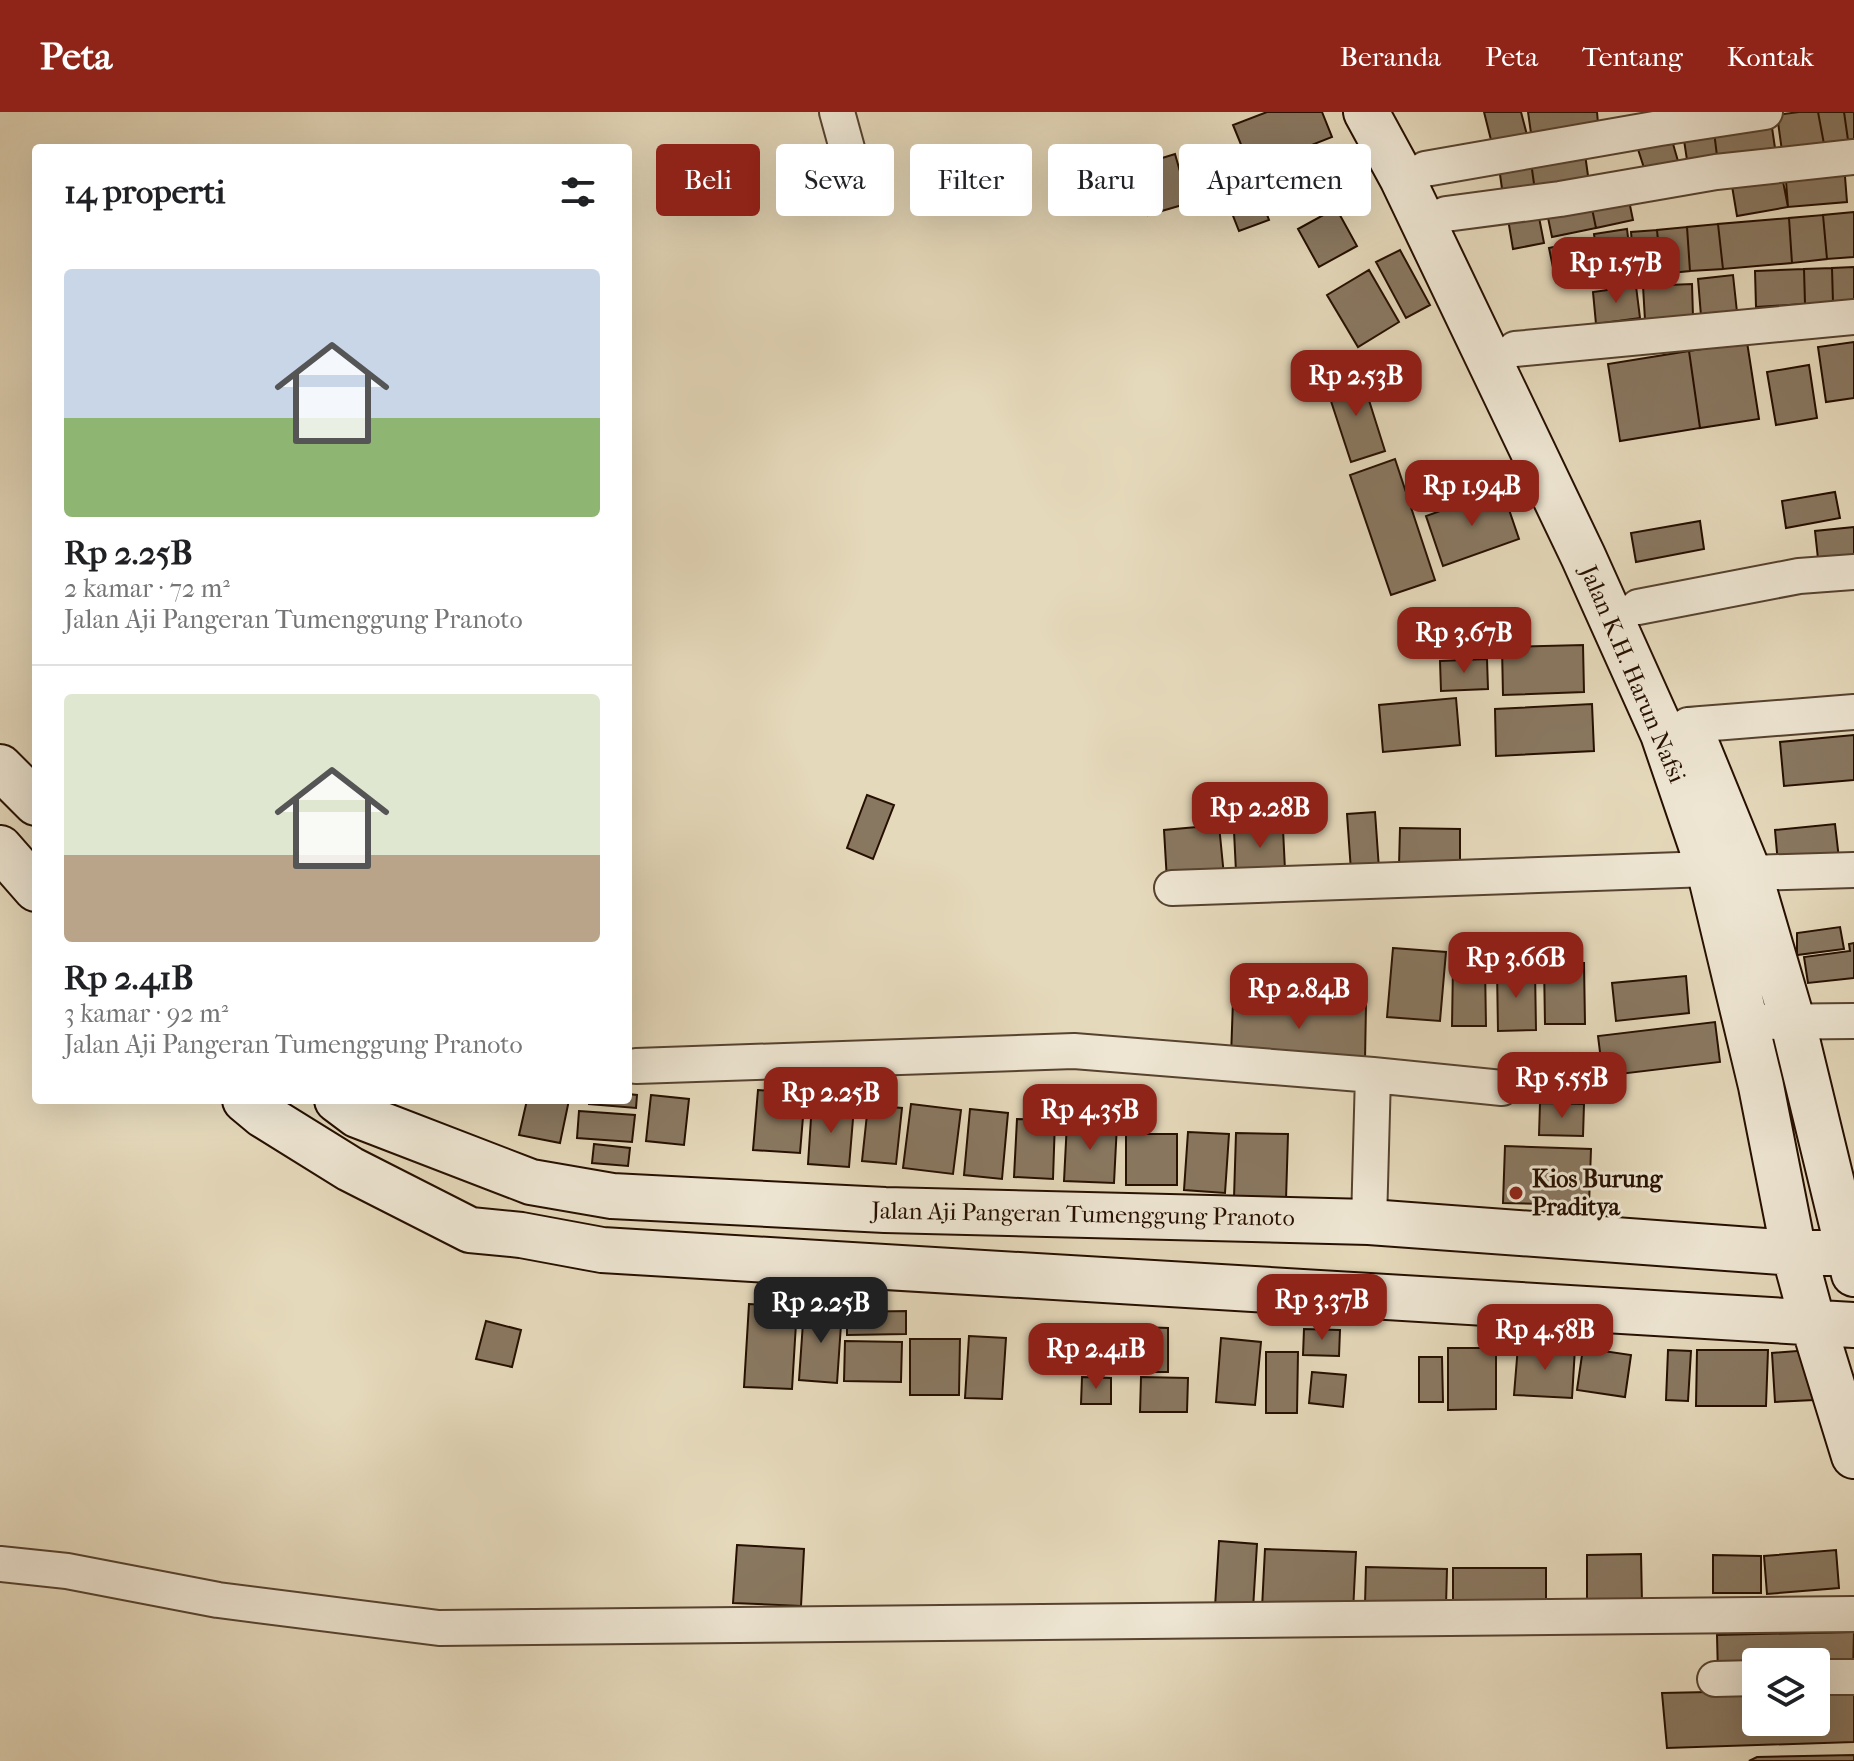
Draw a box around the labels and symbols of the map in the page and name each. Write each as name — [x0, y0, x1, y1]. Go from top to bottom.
pin: Rp 1.57B — [1533, 237, 1699, 305]
pin: Rp 2.53B — [1273, 350, 1439, 418]
pin: Rp 1.94B — [1389, 460, 1555, 528]
street label: Jalan K.H. Harun Nafsi — [1574, 559, 1692, 787]
pin: Rp 3.67B — [1381, 607, 1547, 675]
pin: Rp 2.28B — [1177, 782, 1343, 850]
pin: Rp 3.66B — [1433, 932, 1599, 1000]
pin: Rp 2.84B — [1216, 963, 1382, 1031]
pin: Rp 5.55B — [1479, 1052, 1645, 1120]
pin: Rp 2.25B — [748, 1067, 914, 1135]
pin: Rp 4.35B — [1007, 1084, 1173, 1152]
place label: Kios Burung Praditya — [1532, 1165, 1664, 1221]
marker: Kios Burung Praditya — [1507, 1184, 1525, 1202]
street label: Jalan Aji Pangeran Tumenggung Pranoto — [869, 1196, 1295, 1232]
pin: Rp 3.37B — [1239, 1274, 1405, 1342]
pin: Rp 2.25B — [738, 1277, 904, 1345]
pin: Rp 4.58B — [1462, 1304, 1628, 1372]
pin: Rp 2.41B — [1013, 1323, 1179, 1391]

